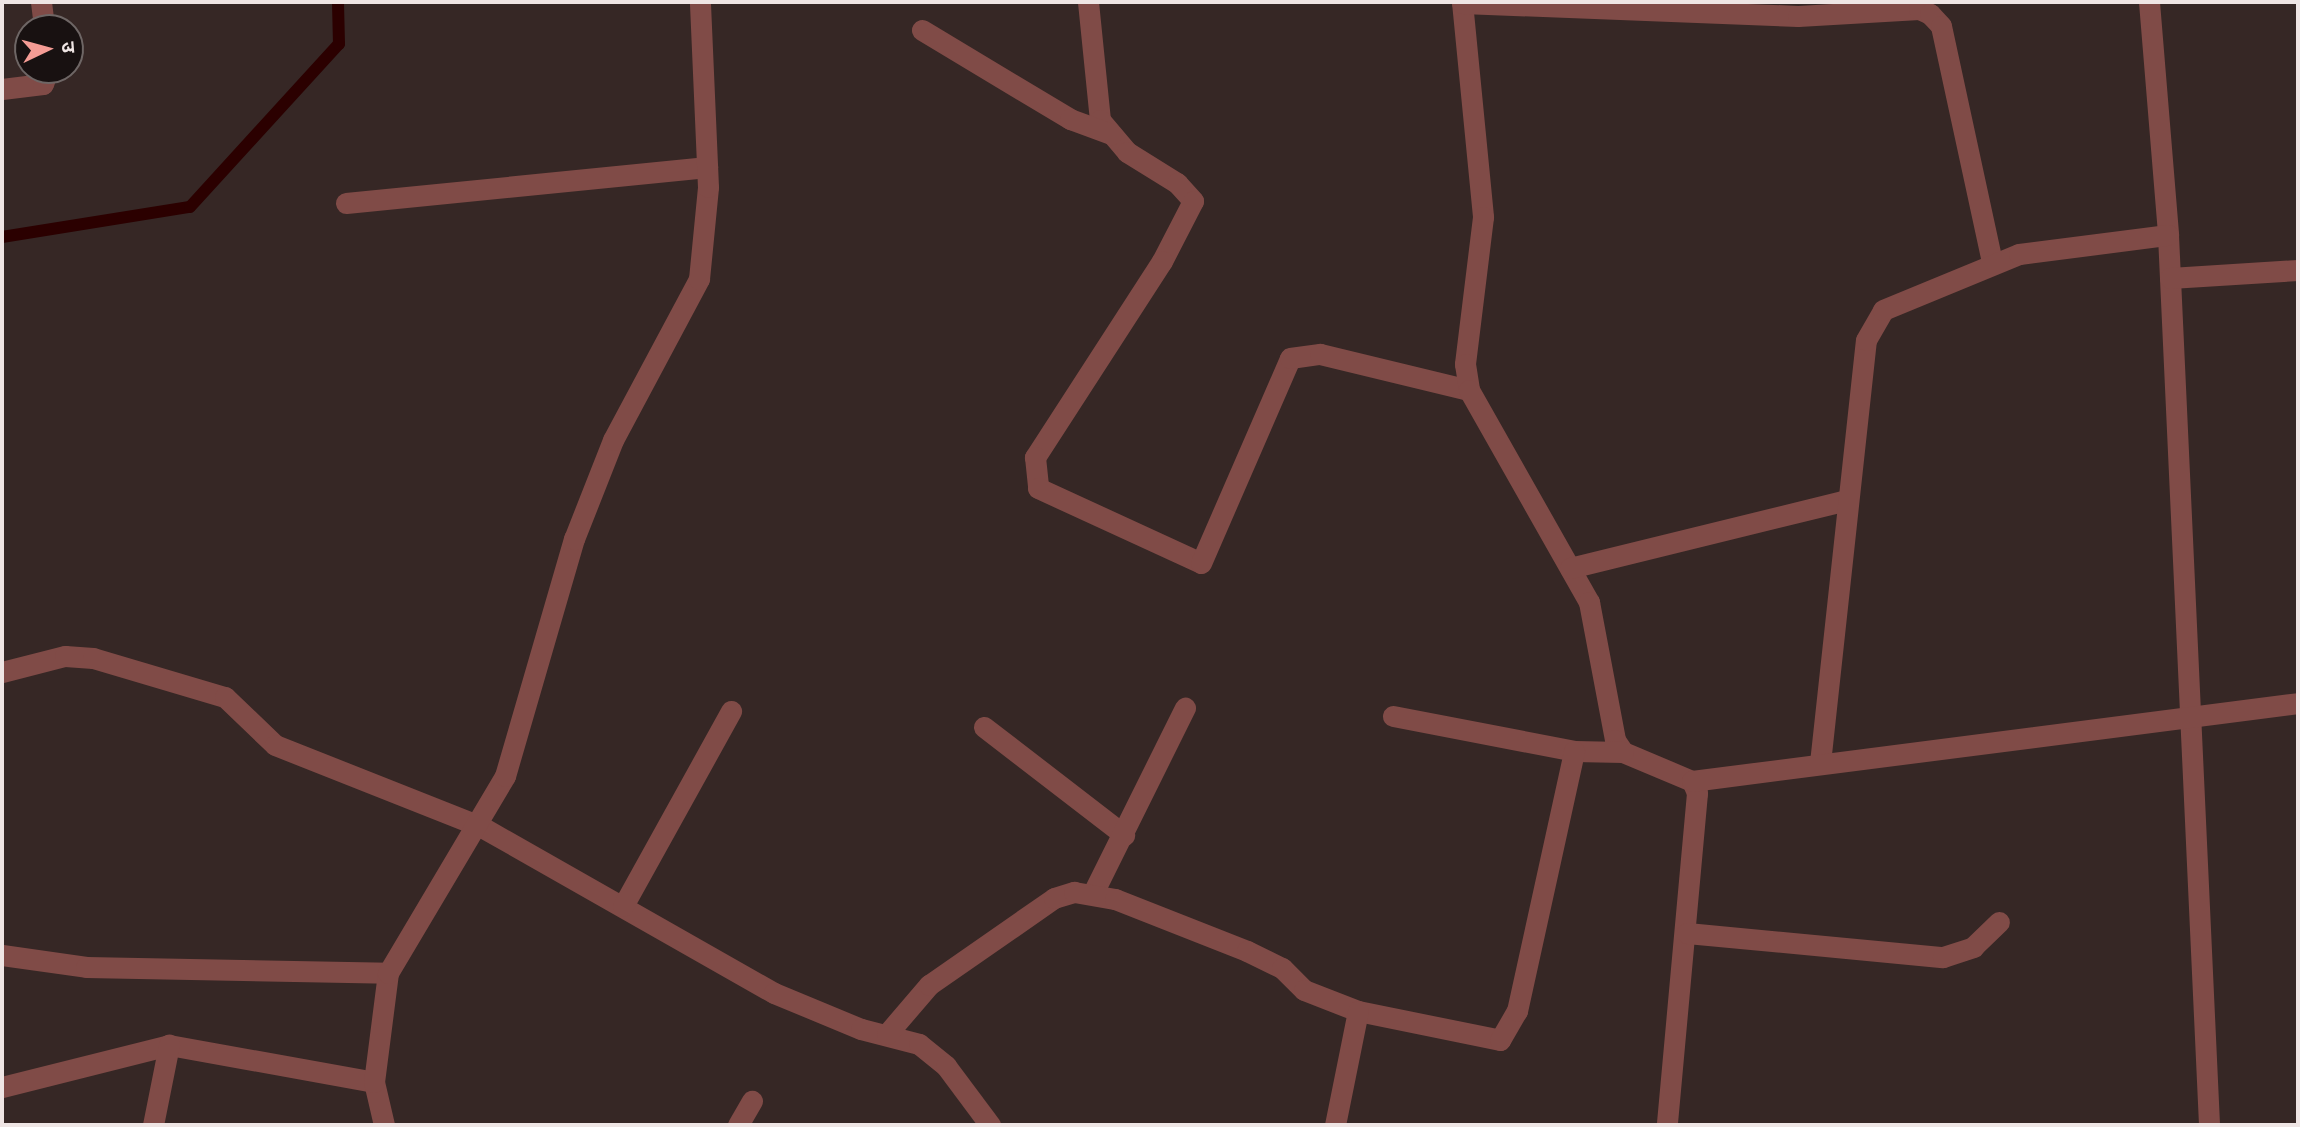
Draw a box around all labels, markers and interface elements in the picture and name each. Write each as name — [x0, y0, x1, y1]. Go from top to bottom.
north arrow — [14, 14, 84, 84]
text: उ — [56, 41, 80, 54]

